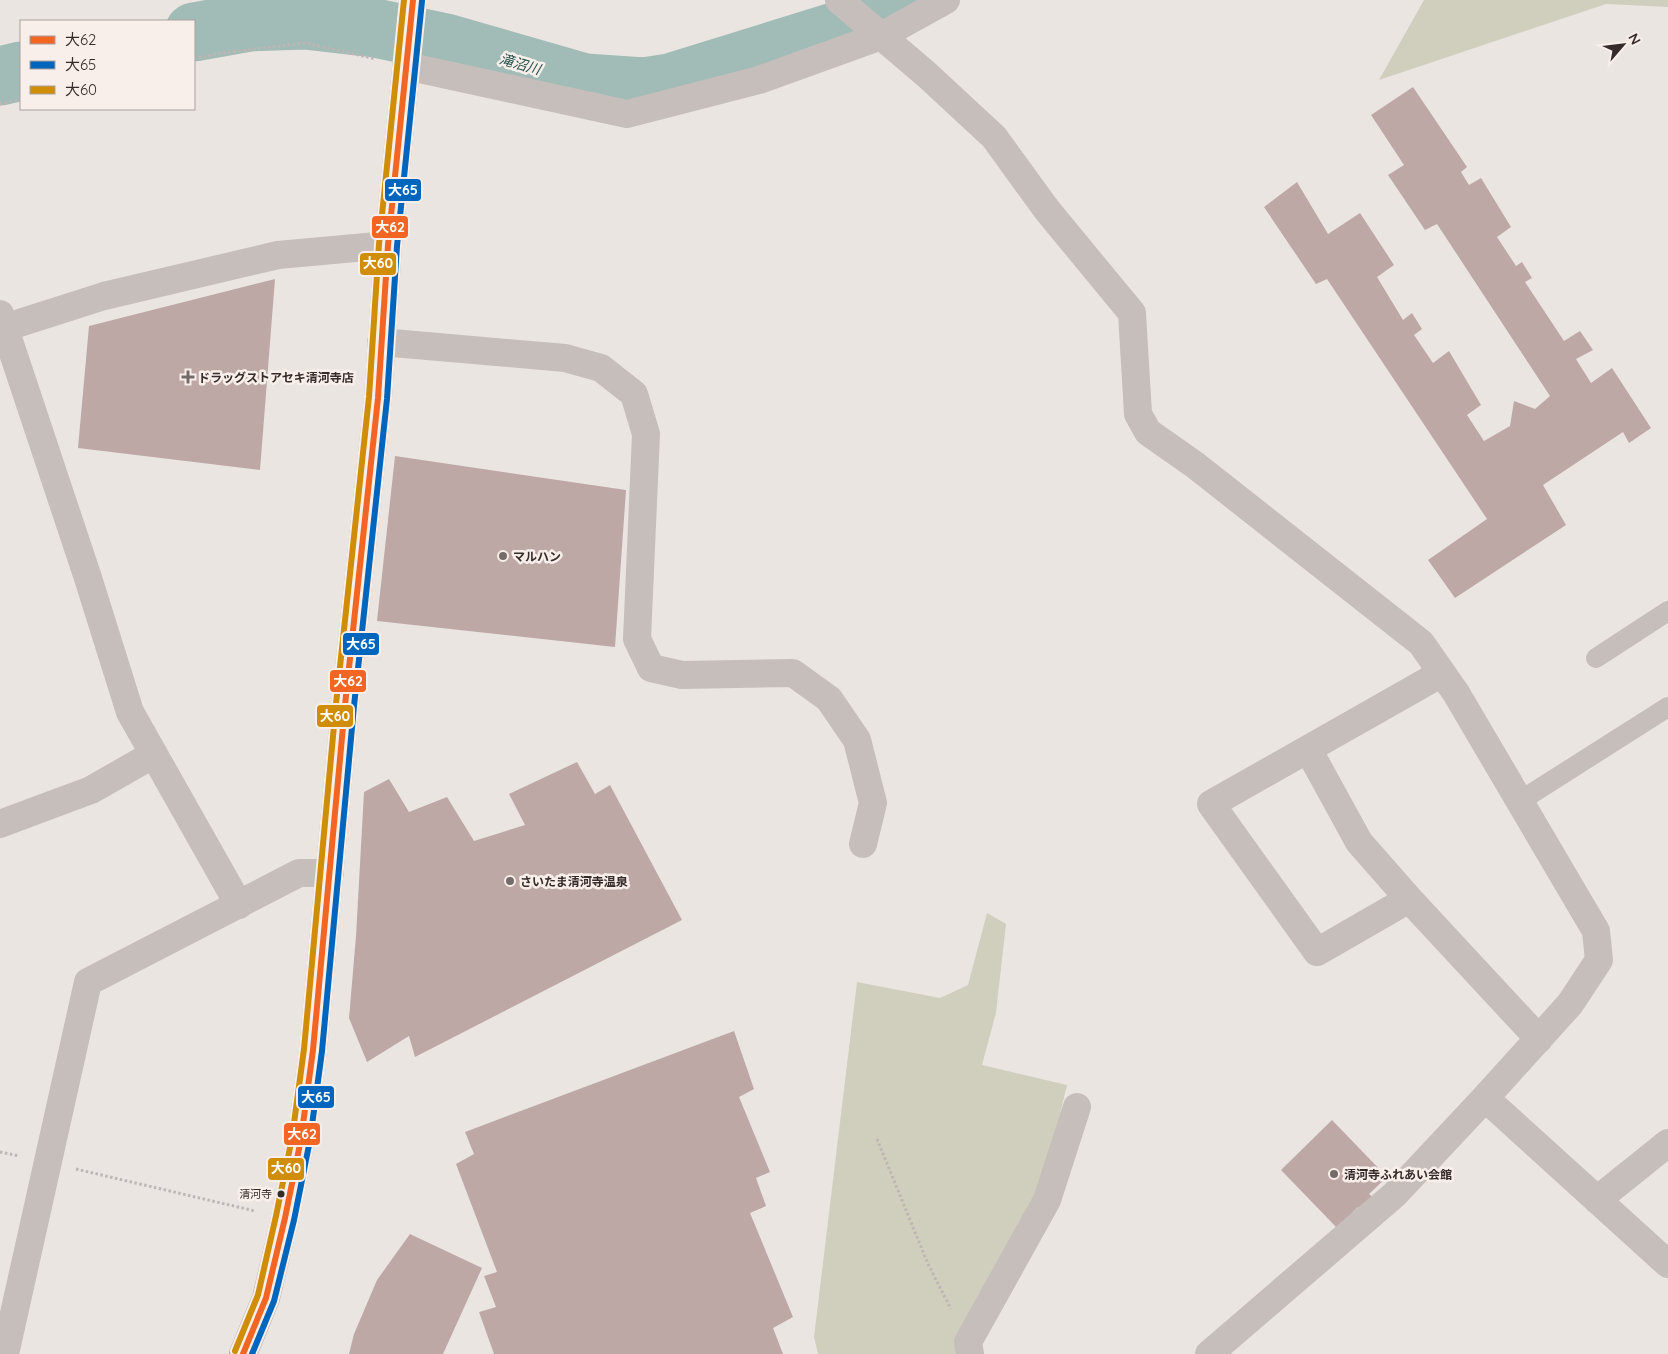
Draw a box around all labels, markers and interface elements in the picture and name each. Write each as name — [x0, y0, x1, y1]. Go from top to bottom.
legend — [20, 20, 195, 110]
north arrow — [1598, 20, 1648, 70]
text: 大62 — [65, 30, 96, 49]
text: N — [1624, 30, 1645, 48]
water label: 滝沼川 — [497, 50, 545, 79]
text: 大65 — [65, 55, 96, 74]
text: 大60 — [65, 80, 97, 99]
line badge: 大65 — [384, 178, 422, 202]
text: 大65 — [388, 181, 418, 199]
line badge: 大62 — [371, 215, 409, 239]
text: 大62 — [375, 218, 405, 236]
line badge: 大60 — [359, 252, 397, 276]
text: 大60 — [363, 254, 394, 272]
place label: ドラッグストアセキ清河寺店 — [198, 370, 354, 385]
marker: ドラッグストアセキ清河寺店 — [182, 371, 194, 383]
place label: マルハン — [513, 549, 561, 564]
marker: マルハン — [497, 550, 509, 562]
line badge: 大65 — [342, 632, 380, 656]
text: 大65 — [346, 635, 376, 653]
line badge: 大62 — [329, 669, 367, 693]
text: 大62 — [333, 672, 363, 690]
line badge: 大60 — [316, 704, 354, 728]
text: 大60 — [320, 707, 351, 725]
place label: さいたま清河寺温泉 — [520, 874, 628, 889]
marker: さいたま清河寺温泉 — [504, 875, 516, 887]
line badge: 大65 — [297, 1085, 335, 1109]
text: 大65 — [301, 1088, 331, 1106]
line badge: 大62 — [283, 1122, 321, 1146]
text: 大62 — [287, 1125, 317, 1143]
line badge: 大60 — [267, 1157, 305, 1181]
text: 大60 — [271, 1159, 302, 1177]
place label: 清河寺ふれあい会館 — [1344, 1167, 1452, 1182]
marker: 清河寺ふれあい会館 — [1328, 1168, 1340, 1180]
place label: 清河寺 — [239, 1187, 272, 1201]
marker: 清河寺 — [276, 1189, 286, 1199]

